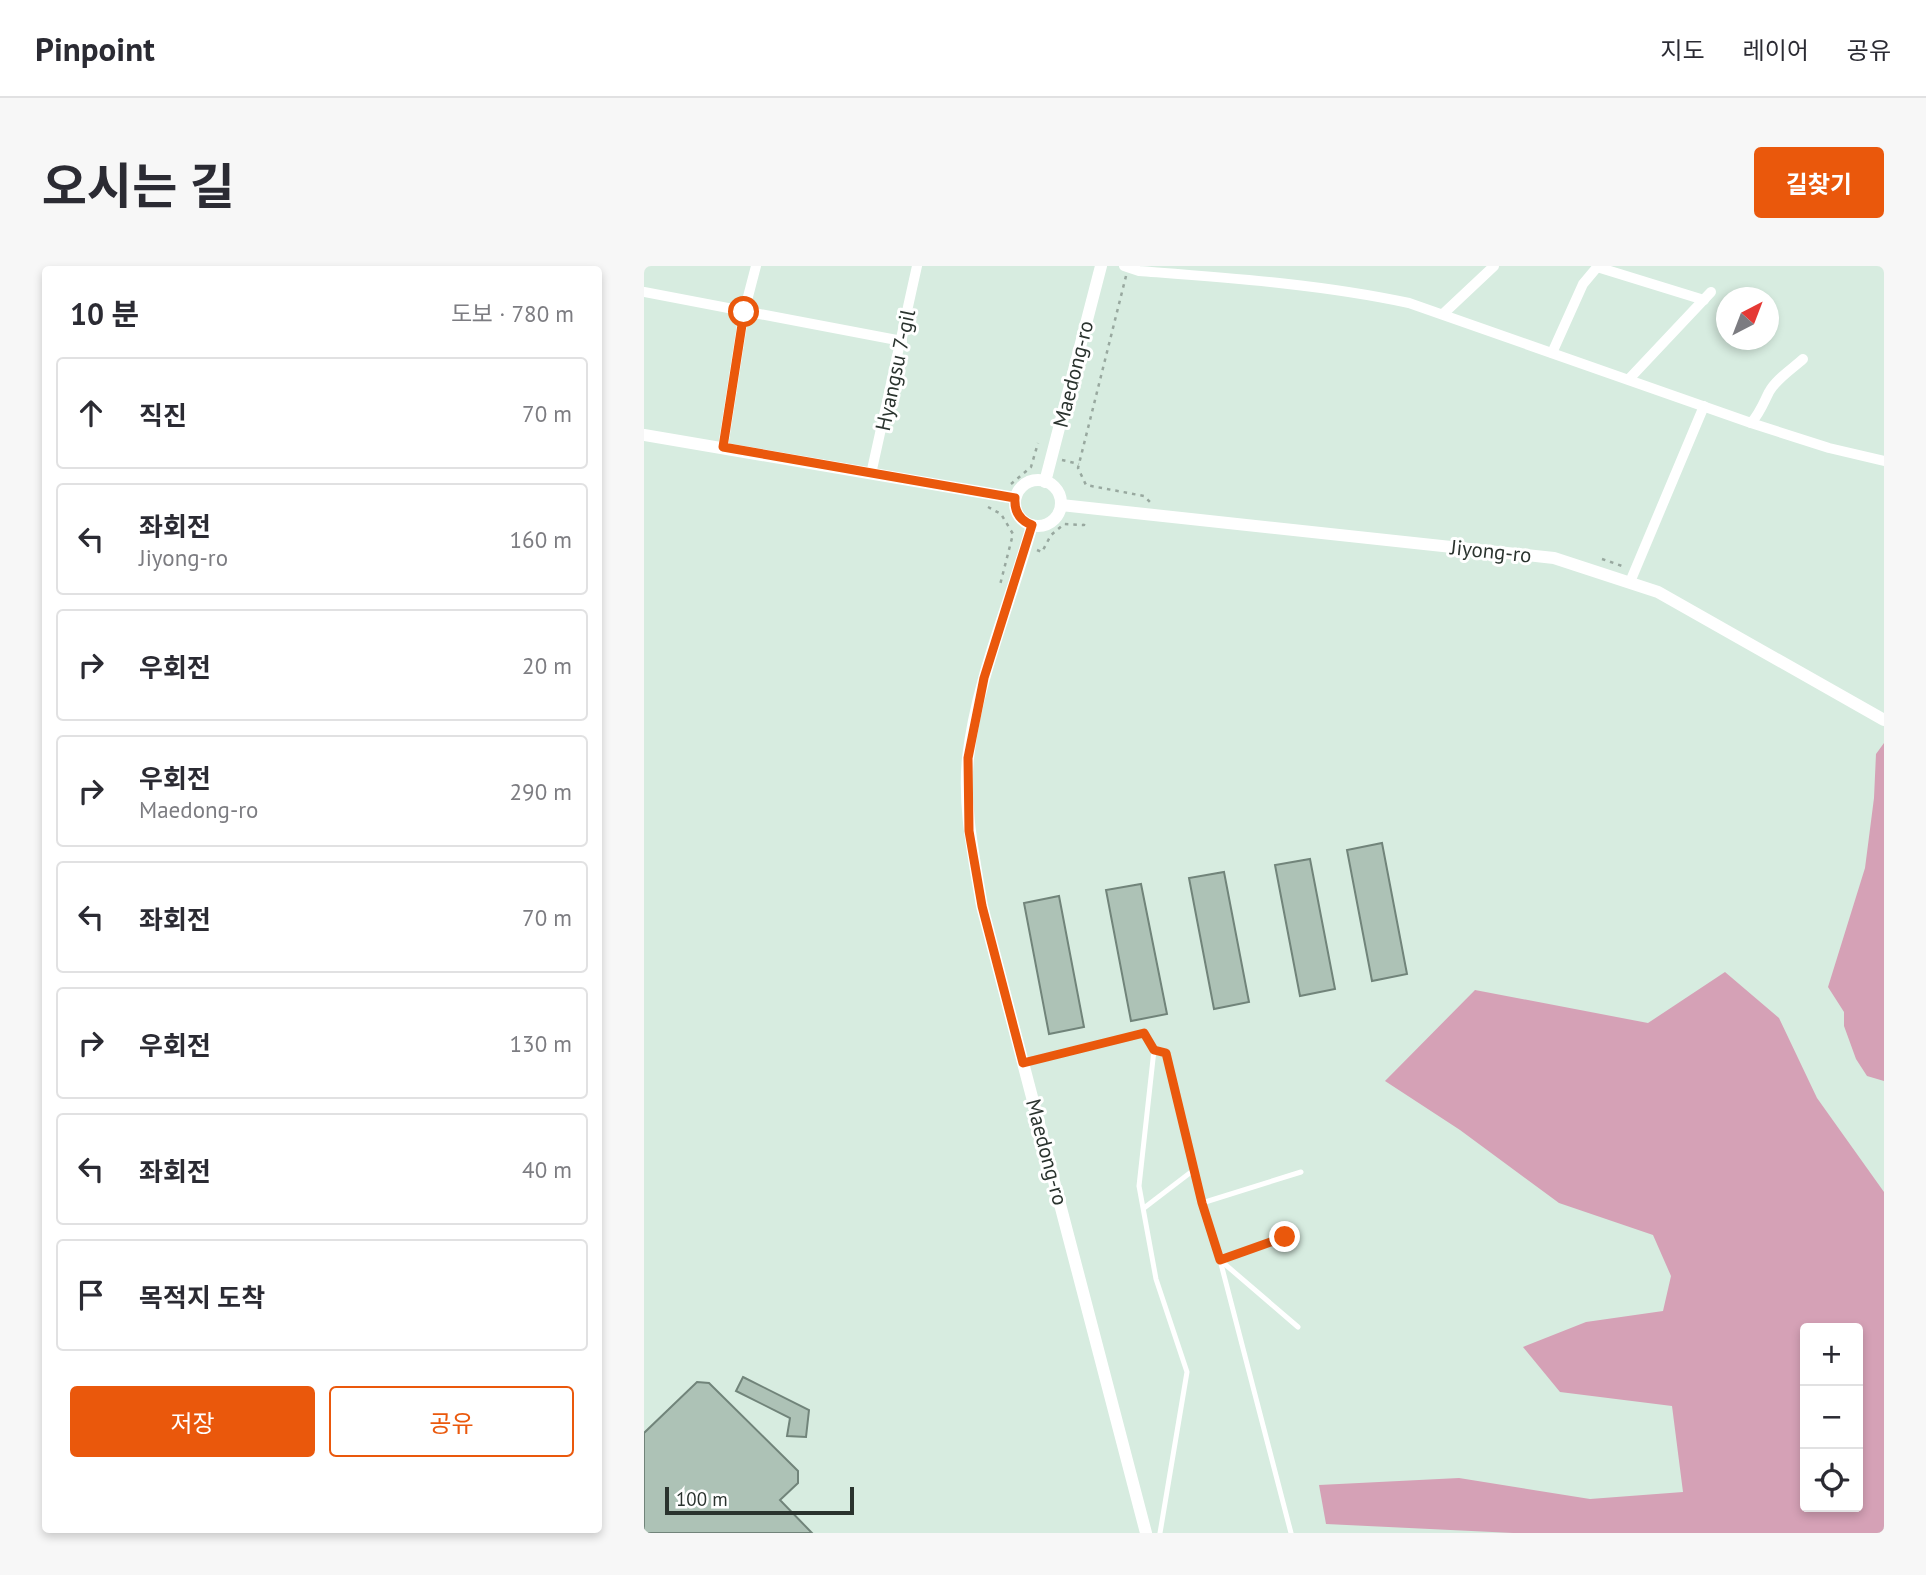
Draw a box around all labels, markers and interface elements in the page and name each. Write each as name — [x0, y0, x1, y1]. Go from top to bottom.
text: Pinpoint — [35, 27, 155, 70]
text: 지도 — [1660, 35, 1705, 66]
text: 레이어 — [1743, 35, 1809, 66]
text: 공유 — [1847, 35, 1891, 66]
button: 길찾기 — [1754, 147, 1884, 218]
text: 오시는 길 — [42, 154, 235, 218]
north arrow — [1716, 287, 1779, 350]
text: 10 분 — [70, 294, 139, 333]
route start — [728, 296, 759, 327]
text: 도보 · 780 m — [451, 299, 574, 328]
street label: Hyangsu 7-gil — [869, 307, 921, 433]
street label: Maedong-ro — [1047, 318, 1099, 430]
icon: ahead — [72, 394, 110, 432]
text: 직진 — [139, 399, 187, 432]
text: 70 m — [522, 399, 572, 428]
text: 좌회전 — [139, 510, 211, 543]
icon: left — [72, 520, 110, 558]
text: 160 m — [510, 525, 572, 554]
street label: Jiyong-ro — [1448, 533, 1533, 569]
text: Jiyong-ro — [139, 543, 228, 572]
icon: right — [72, 646, 110, 684]
text: 우회전 — [139, 651, 211, 684]
text: 20 m — [522, 651, 572, 680]
text: 우회전 — [139, 762, 211, 795]
icon: right — [72, 772, 110, 810]
text: 290 m — [510, 777, 572, 806]
text: Maedong-ro — [139, 795, 258, 824]
icon: left — [72, 898, 110, 936]
text: 좌회전 — [139, 903, 211, 936]
text: 70 m — [522, 903, 572, 932]
icon: right — [72, 1024, 110, 1062]
text: 우회전 — [139, 1029, 211, 1062]
text: 130 m — [510, 1029, 572, 1058]
street label: Maedong-ro — [1020, 1096, 1074, 1208]
icon: left — [72, 1150, 110, 1188]
text: 좌회전 — [139, 1155, 211, 1188]
text: 40 m — [522, 1155, 572, 1184]
route end — [1269, 1221, 1300, 1252]
icon: arrive — [72, 1276, 110, 1314]
text: 목적지 도착 — [139, 1281, 265, 1314]
map controls — [1800, 1323, 1863, 1512]
button: + — [1800, 1323, 1863, 1386]
button: 저장 — [70, 1386, 315, 1457]
button: 공유 — [329, 1386, 574, 1457]
button: − — [1800, 1386, 1863, 1449]
button: locate — [1800, 1449, 1863, 1512]
scale bar — [665, 1484, 854, 1516]
text: 100 m — [676, 1487, 728, 1511]

